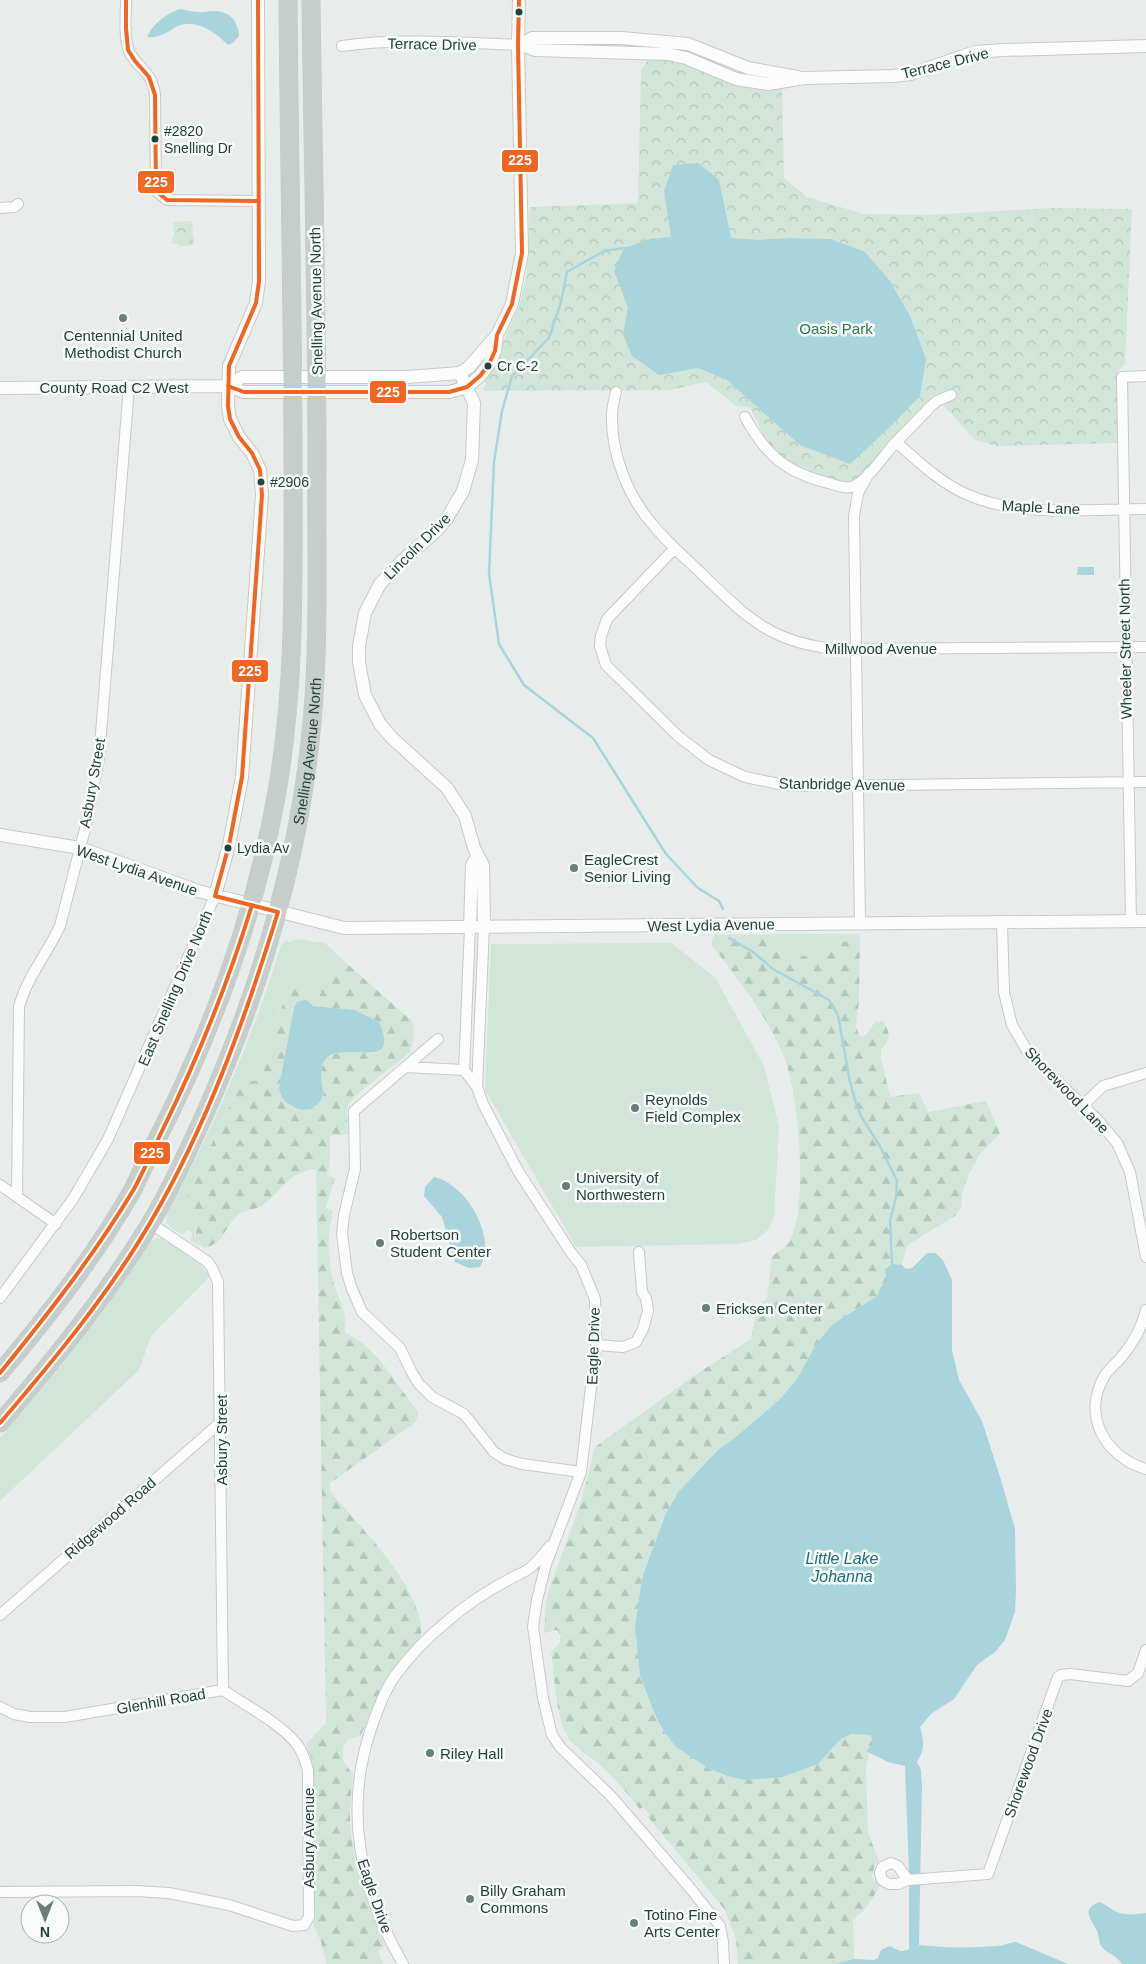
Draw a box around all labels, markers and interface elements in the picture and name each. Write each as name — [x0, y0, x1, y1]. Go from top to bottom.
unlabelled marker — [514, 7, 524, 17]
street label: Terrace Drive — [387, 35, 477, 53]
street label: Terrace Drive — [900, 44, 990, 82]
place label: #2820 Snelling Dr — [164, 123, 233, 156]
marker: #2820 Snelling Dr — [150, 134, 160, 144]
line badge: 225 — [501, 149, 539, 173]
text: 225 — [508, 152, 532, 168]
line badge: 225 — [137, 170, 175, 194]
text: 225 — [144, 174, 168, 190]
street label: Snelling Avenue North — [306, 227, 326, 375]
marker: Centennial United Methodist Church — [117, 312, 129, 324]
park label: Oasis Park — [799, 320, 873, 337]
place label: Centennial United Methodist Church — [63, 327, 183, 361]
place label: Cr C-2 — [497, 358, 538, 374]
marker: Cr C-2 — [483, 361, 493, 371]
street label: County Road C2 West — [40, 379, 189, 396]
line badge: 225 — [369, 380, 407, 404]
text: 225 — [376, 384, 400, 400]
place label: #2906 — [270, 474, 309, 490]
marker: #2906 — [256, 477, 266, 487]
street label: Maple Lane — [1001, 496, 1081, 518]
street label: Lincoln Drive — [380, 509, 454, 583]
street label: Wheeler Street North — [1115, 578, 1135, 720]
street label: Millwood Avenue — [825, 640, 937, 657]
line badge: 225 — [231, 659, 269, 683]
text: 225 — [238, 663, 262, 679]
street label: Snelling Avenue North — [289, 677, 324, 826]
street label: Asbury Street — [76, 736, 108, 829]
street label: Stanbridge Avenue — [779, 774, 905, 794]
place label: Lydia Av — [237, 840, 289, 856]
street label: West Lydia Avenue — [74, 841, 200, 899]
marker: Lydia Av — [223, 843, 233, 853]
place label: EagleCrest Senior Living — [584, 851, 671, 885]
marker: EagleCrest Senior Living — [568, 862, 580, 874]
street label: East Snelling Drive North — [134, 908, 216, 1068]
street label: West Lydia Avenue — [647, 915, 775, 935]
street label: Shorewood Lane — [1021, 1043, 1113, 1137]
place label: Reynolds Field Complex — [645, 1091, 741, 1125]
marker: Reynolds Field Complex — [629, 1102, 641, 1114]
line badge: 225 — [133, 1141, 171, 1165]
text: 225 — [140, 1145, 164, 1161]
place label: University of Northwestern — [576, 1169, 665, 1203]
marker: University of Northwestern — [560, 1180, 572, 1192]
place label: Robertson Student Center — [390, 1226, 491, 1260]
marker: Robertson Student Center — [374, 1237, 386, 1249]
place label: Ericksen Center — [716, 1300, 823, 1317]
marker: Ericksen Center — [700, 1302, 712, 1314]
street label: Eagle Drive — [583, 1307, 603, 1385]
street label: Asbury Street — [213, 1394, 230, 1485]
street label: Ridgewood Road — [61, 1474, 159, 1562]
water label: Little Lake Johanna — [806, 1550, 879, 1585]
street label: Glenhill Road — [115, 1685, 207, 1717]
street label: Shorewood Drive — [1000, 1706, 1056, 1820]
place label: Riley Hall — [440, 1745, 503, 1762]
marker: Riley Hall — [424, 1747, 436, 1759]
street label: Asbury Avenue — [300, 1788, 317, 1888]
street label: Eagle Drive — [354, 1857, 396, 1935]
place label: Billy Graham Commons — [480, 1882, 566, 1916]
marker: Billy Graham Commons — [464, 1893, 476, 1905]
north arrow — [20, 1894, 70, 1944]
place label: Totino Fine Arts Center — [644, 1906, 720, 1940]
marker: Totino Fine Arts Center — [628, 1917, 640, 1929]
text: N — [40, 1924, 50, 1940]

